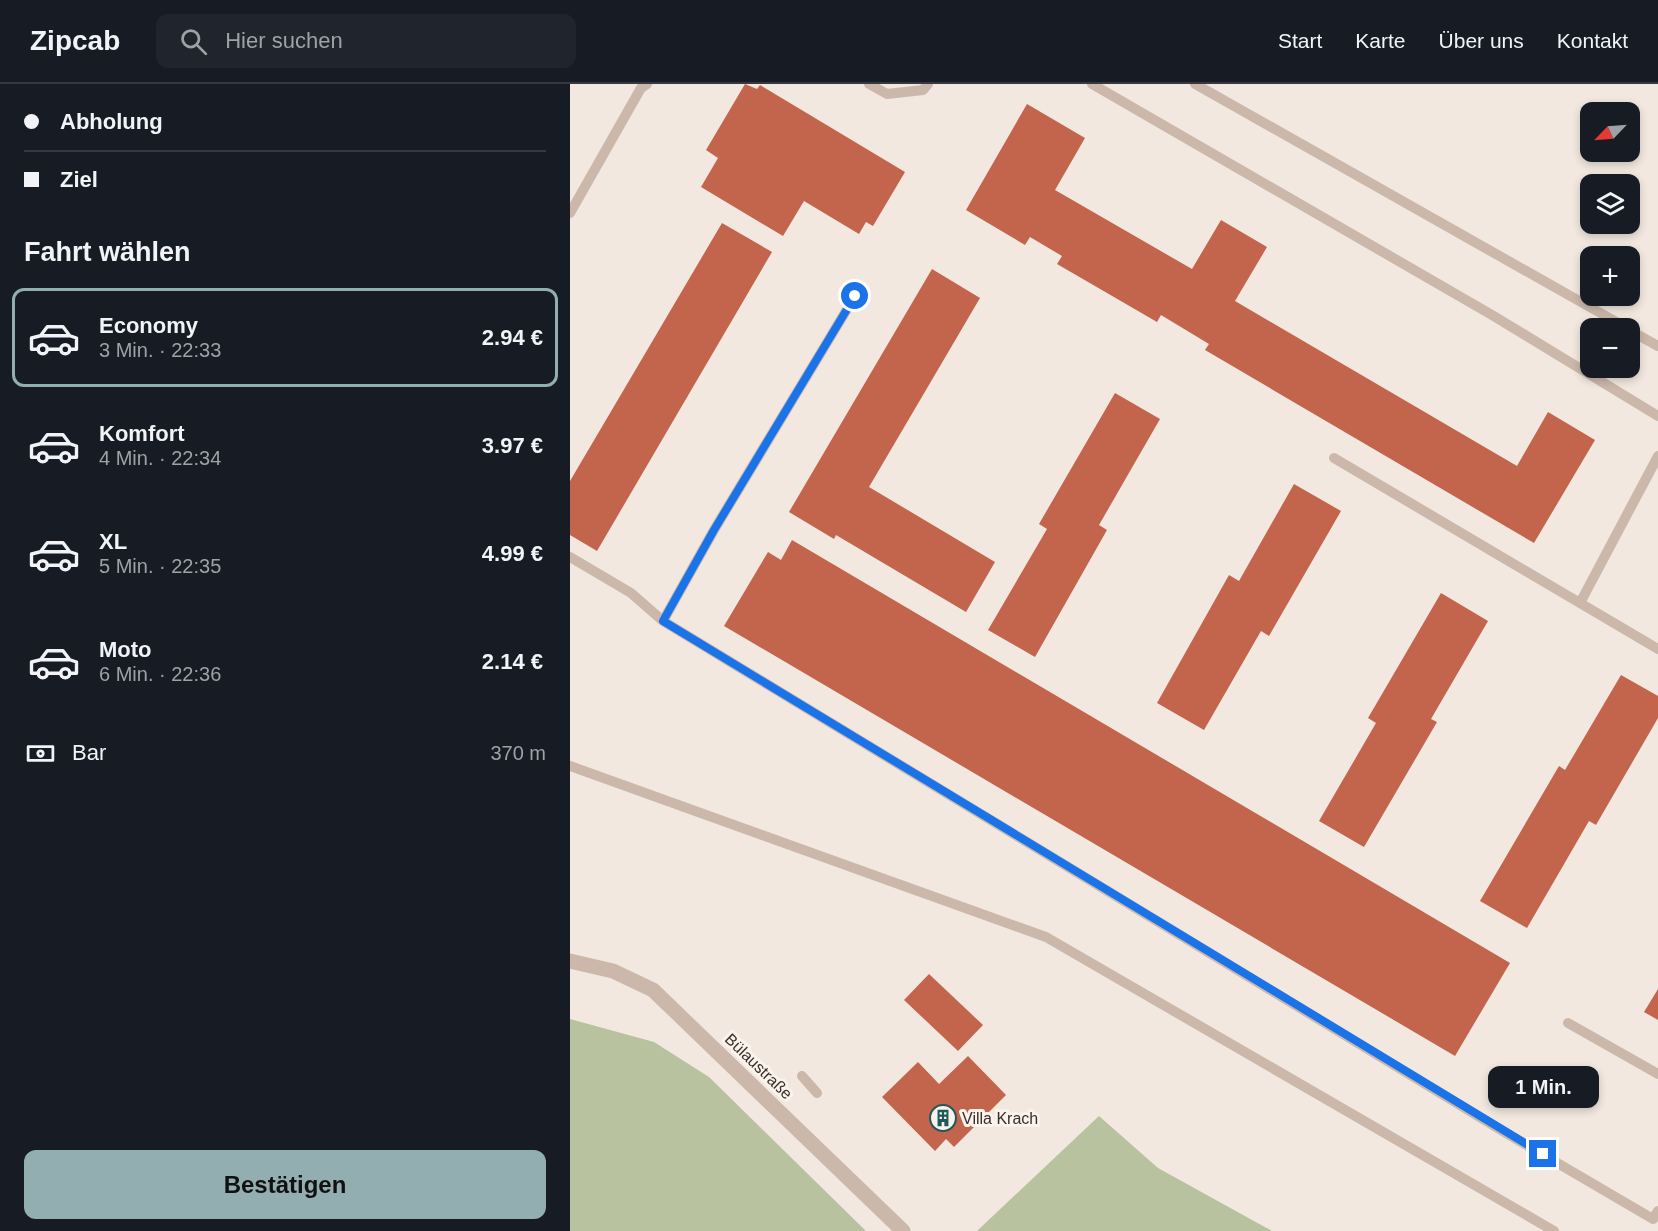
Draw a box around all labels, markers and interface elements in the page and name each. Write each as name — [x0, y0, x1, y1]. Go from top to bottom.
search box — [156, 14, 576, 68]
text: Zipcab — [30, 25, 120, 56]
icon: search — [177, 25, 210, 58]
text: Hier suchen — [225, 28, 343, 53]
text: Start — [1278, 29, 1322, 52]
text: Karte — [1355, 29, 1406, 52]
text: Über uns — [1439, 29, 1524, 52]
text: Kontakt — [1557, 29, 1628, 52]
north arrow — [1580, 102, 1640, 162]
map controls — [1580, 102, 1640, 378]
text: Abholung — [60, 109, 163, 134]
text: Ziel — [60, 167, 98, 192]
button: layers — [1580, 174, 1640, 234]
text: Fahrt wählen — [24, 237, 191, 267]
button: + — [1580, 246, 1640, 306]
route start — [841, 282, 868, 309]
icon: car — [27, 311, 81, 365]
text: Economy — [99, 313, 198, 338]
button: − — [1580, 318, 1640, 378]
text: 2.94 € — [482, 325, 543, 350]
text: 3 Min. · 22:33 — [99, 339, 221, 361]
icon: car — [27, 419, 81, 473]
text: Komfort — [99, 421, 185, 446]
text: 3.97 € — [482, 433, 543, 458]
text: 4 Min. · 22:34 — [99, 447, 221, 469]
icon: car — [27, 527, 81, 581]
text: XL — [99, 529, 127, 554]
text: 4.99 € — [482, 541, 543, 566]
text: 5 Min. · 22:35 — [99, 555, 221, 577]
icon: car — [27, 635, 81, 689]
text: Moto — [99, 637, 152, 662]
text: 2.14 € — [482, 649, 543, 674]
text: 6 Min. · 22:36 — [99, 663, 221, 685]
icon: cash — [24, 737, 57, 770]
text: Bar — [72, 740, 106, 765]
text: 370 m — [490, 742, 546, 764]
street label: Bülaustraße — [722, 1030, 796, 1103]
callout: 1 Min. — [1488, 1067, 1598, 1109]
text: 1 Min. — [1515, 1076, 1572, 1098]
building icon: Villa Krach — [928, 1103, 958, 1133]
place label: Villa Krach — [962, 1110, 1038, 1127]
route end — [1529, 1140, 1556, 1167]
button: Bestätigen — [24, 1150, 546, 1219]

